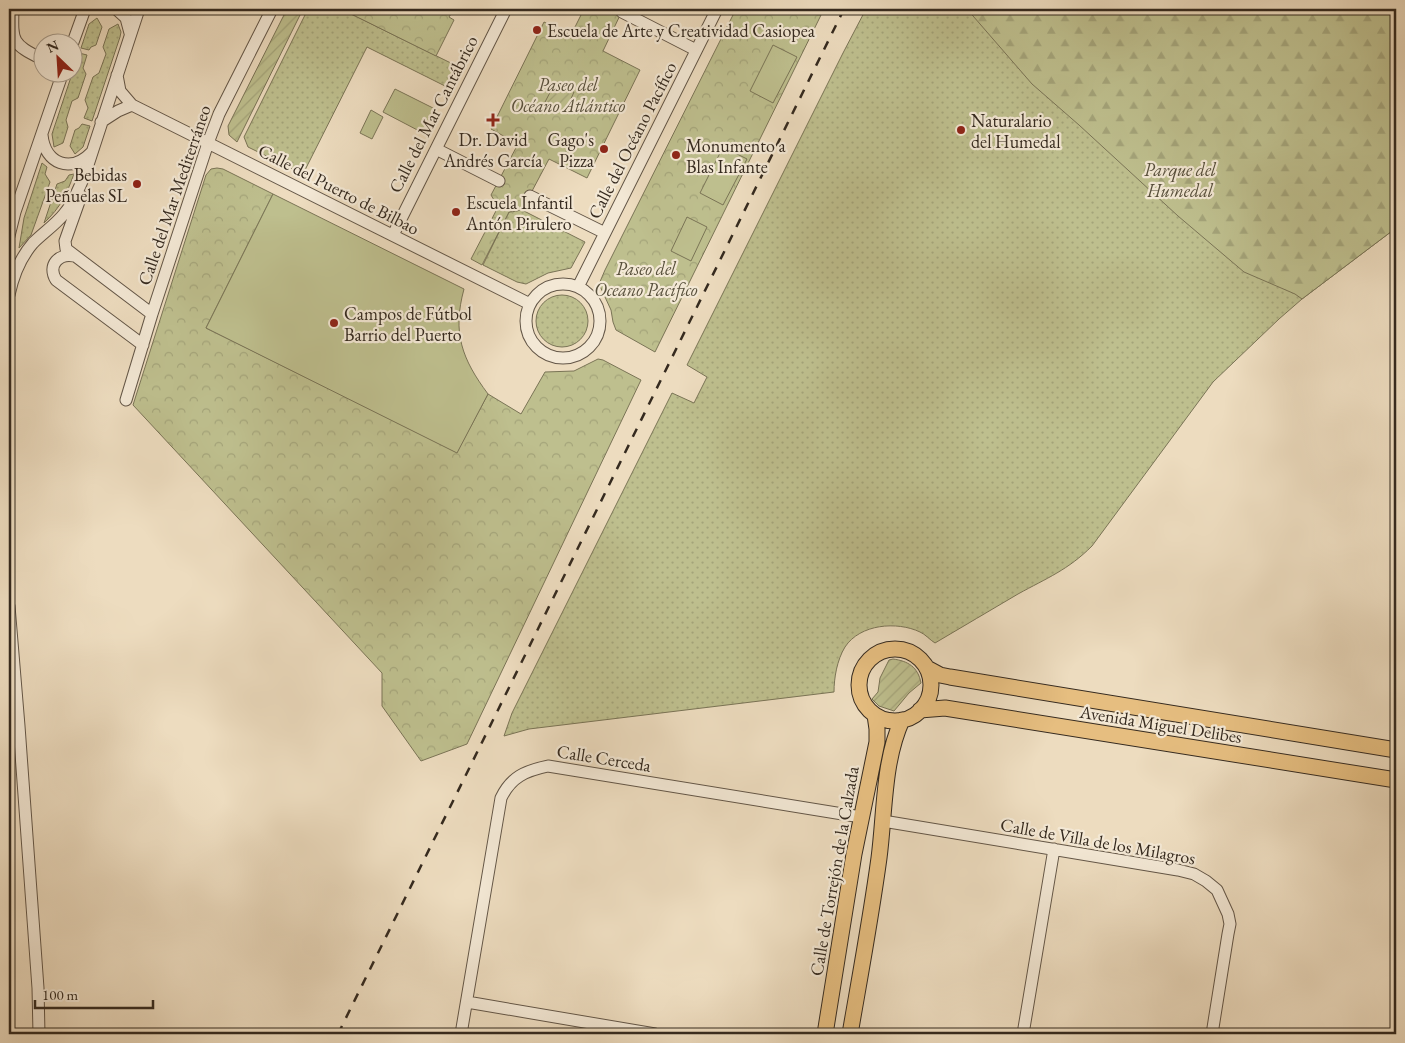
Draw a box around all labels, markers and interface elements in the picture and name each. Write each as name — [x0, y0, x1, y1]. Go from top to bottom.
place label: Escuela de Arte y Creatividad Casiopea — [547, 19, 816, 42]
marker: Escuela de Arte y Creatividad Casiopea — [531, 24, 543, 36]
street label: Calle del Mar Cantábrico — [383, 31, 483, 197]
north arrow — [32, 32, 82, 82]
text: N — [44, 35, 62, 57]
street label: Calle del Océano Pacífico — [582, 57, 682, 222]
park label: Paseo del Océano Atlántico — [511, 73, 625, 117]
street label: Calle del Mar Mediterráneo — [132, 102, 216, 288]
place label: Naturalario del Humedal — [971, 109, 1061, 153]
marker: Dr. David Andrés García — [487, 114, 499, 126]
marker: Naturalario del Humedal — [955, 124, 967, 136]
place label: Dr. David Andrés García — [443, 128, 543, 172]
place label: Gago's Pizza — [548, 128, 595, 172]
place label: Monumento a Blas Infante — [686, 134, 786, 178]
street label: Calle del Puerto de Bilbao — [255, 138, 424, 240]
marker: Gago's Pizza — [598, 143, 610, 155]
marker: Monumento a Blas Infante — [670, 149, 682, 161]
park label: Parque del Humedal — [1144, 158, 1217, 202]
place label: Bebidas Peñuelas SL — [45, 163, 127, 207]
marker: Bebidas Peñuelas SL — [131, 178, 143, 190]
place label: Escuela Infantil Antón Pirulero — [465, 191, 573, 235]
marker: Escuela Infantil Antón Pirulero — [450, 206, 462, 218]
park label: Paseo del Oceano Pacífico — [594, 257, 698, 302]
place label: Campos de Fútbol Barrio del Puerto — [344, 302, 472, 346]
marker: Campos de Fútbol Barrio del Puerto — [328, 317, 340, 329]
street label: Avenida Miguel Delibes — [1077, 700, 1244, 748]
street label: Calle Cerceda — [555, 739, 654, 777]
street label: Calle de Torrejón de la Calzada — [804, 764, 864, 978]
street label: Calle de Villa de los Milagros — [999, 813, 1197, 870]
scale bar — [35, 978, 152, 1010]
text: 100 m — [42, 985, 79, 1004]

